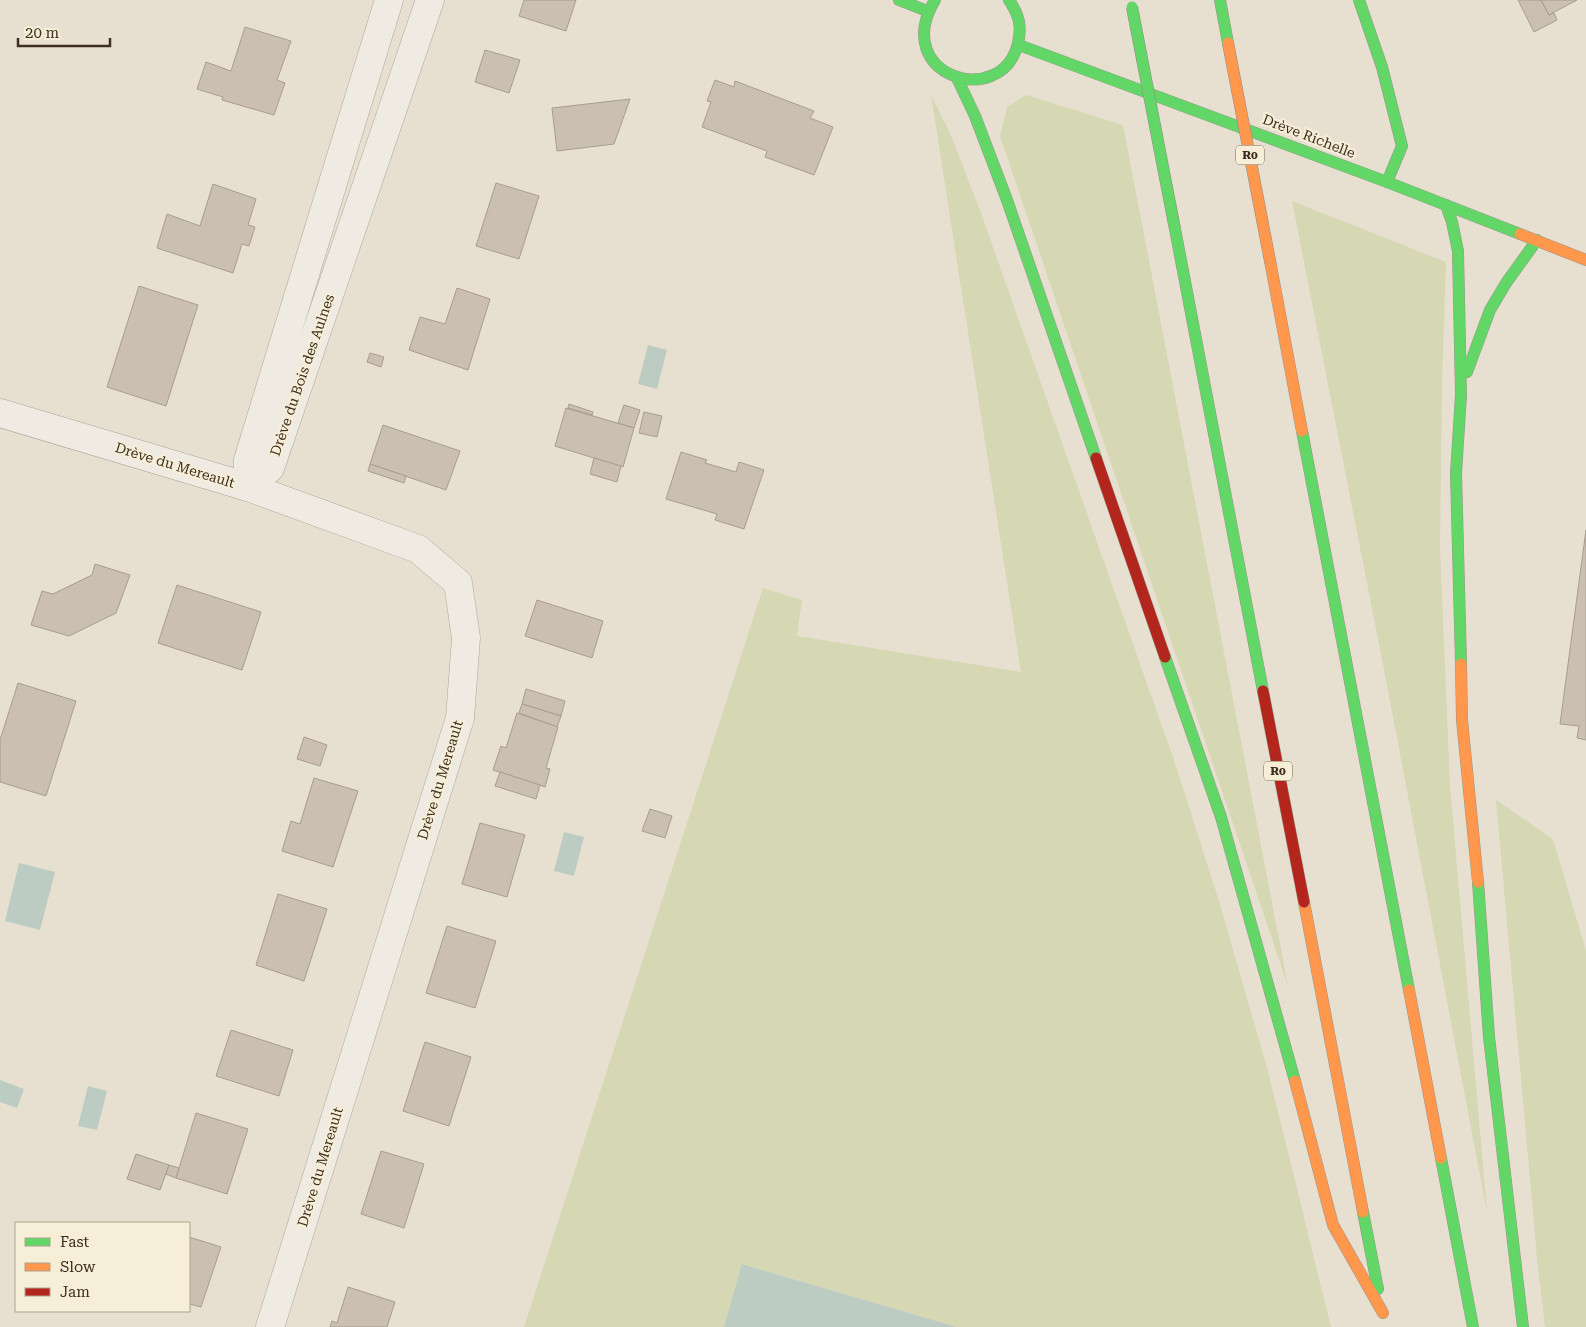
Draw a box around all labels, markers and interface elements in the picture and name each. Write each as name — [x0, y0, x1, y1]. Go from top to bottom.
scale bar — [18, 15, 110, 47]
text: 20 m — [25, 24, 60, 42]
street label: Drève Richelle — [1260, 111, 1358, 161]
road number: R0 — [1236, 146, 1264, 164]
street label: Drève du Bois des Aulnes — [267, 292, 337, 458]
street label: Drève du Mereault — [113, 439, 237, 491]
street label: Drève du Mereault — [414, 718, 466, 842]
road number: R0 — [1264, 761, 1292, 780]
street label: Drève du Mereault — [294, 1105, 346, 1229]
legend — [15, 1222, 190, 1312]
text: Fast — [60, 1233, 90, 1251]
text: Slow — [60, 1258, 96, 1276]
text: Jam — [60, 1283, 90, 1301]

